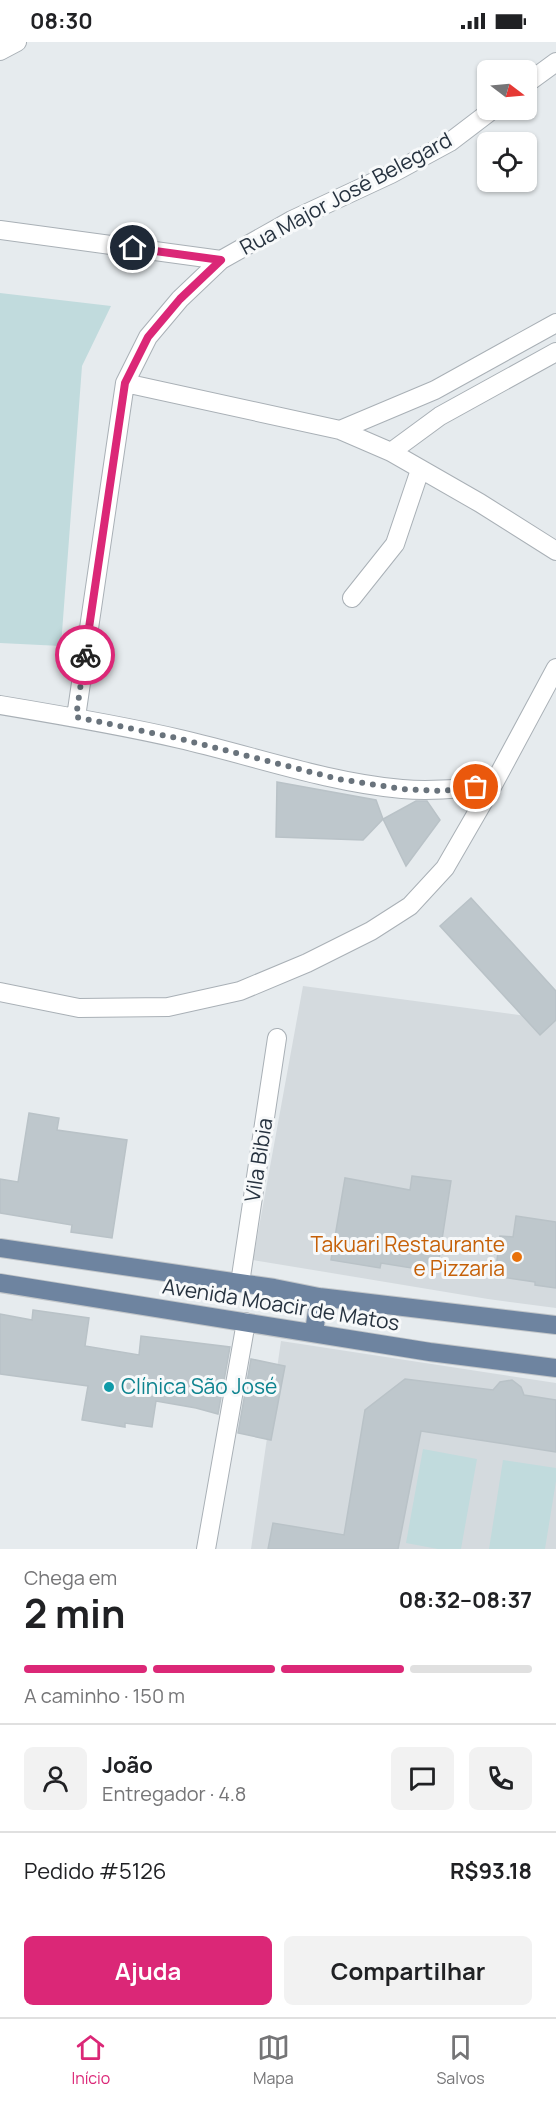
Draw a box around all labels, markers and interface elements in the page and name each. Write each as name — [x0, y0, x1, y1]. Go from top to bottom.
text: 08:30 — [30, 6, 93, 36]
north arrow — [477, 60, 537, 120]
map controls — [477, 60, 537, 192]
street label: Rua Major José Belegard — [235, 125, 456, 261]
button: locate — [477, 132, 537, 192]
pin — [107, 222, 158, 273]
icon: home — [116, 231, 149, 264]
courier — [55, 625, 115, 685]
icon: bike — [69, 639, 102, 672]
pin — [450, 761, 501, 812]
icon: bag — [459, 770, 492, 803]
street label: Vila Bibia — [238, 1116, 278, 1204]
place label: Takuari Restaurante e Pizzaria — [310, 1230, 505, 1282]
marker: Takuari Restaurante e Pizzaria — [510, 1250, 524, 1264]
street label: Avenida Moacir de Matos — [161, 1271, 402, 1337]
place label: Clínica São José — [121, 1372, 277, 1400]
marker: Clínica São José — [102, 1380, 116, 1394]
text: Chega em — [24, 1564, 117, 1591]
text: 08:32–08:37 — [399, 1585, 532, 1615]
text: 2 min — [24, 1586, 125, 1640]
text: A caminho · 150 m — [24, 1682, 185, 1709]
button: person — [24, 1747, 87, 1810]
button: chat — [391, 1747, 454, 1810]
button: phone — [469, 1747, 532, 1810]
text: João — [102, 1750, 153, 1780]
text: Entregador · 4.8 — [102, 1780, 246, 1807]
text: Pedido #5126 — [24, 1856, 166, 1886]
text: R$93.18 — [450, 1856, 532, 1886]
button: Ajuda — [24, 1936, 272, 2005]
button: Compartilhar — [284, 1936, 532, 2005]
tab: Início — [71, 2031, 110, 2089]
tab: Mapa — [253, 2031, 294, 2089]
tab: Salvos — [436, 2031, 485, 2089]

